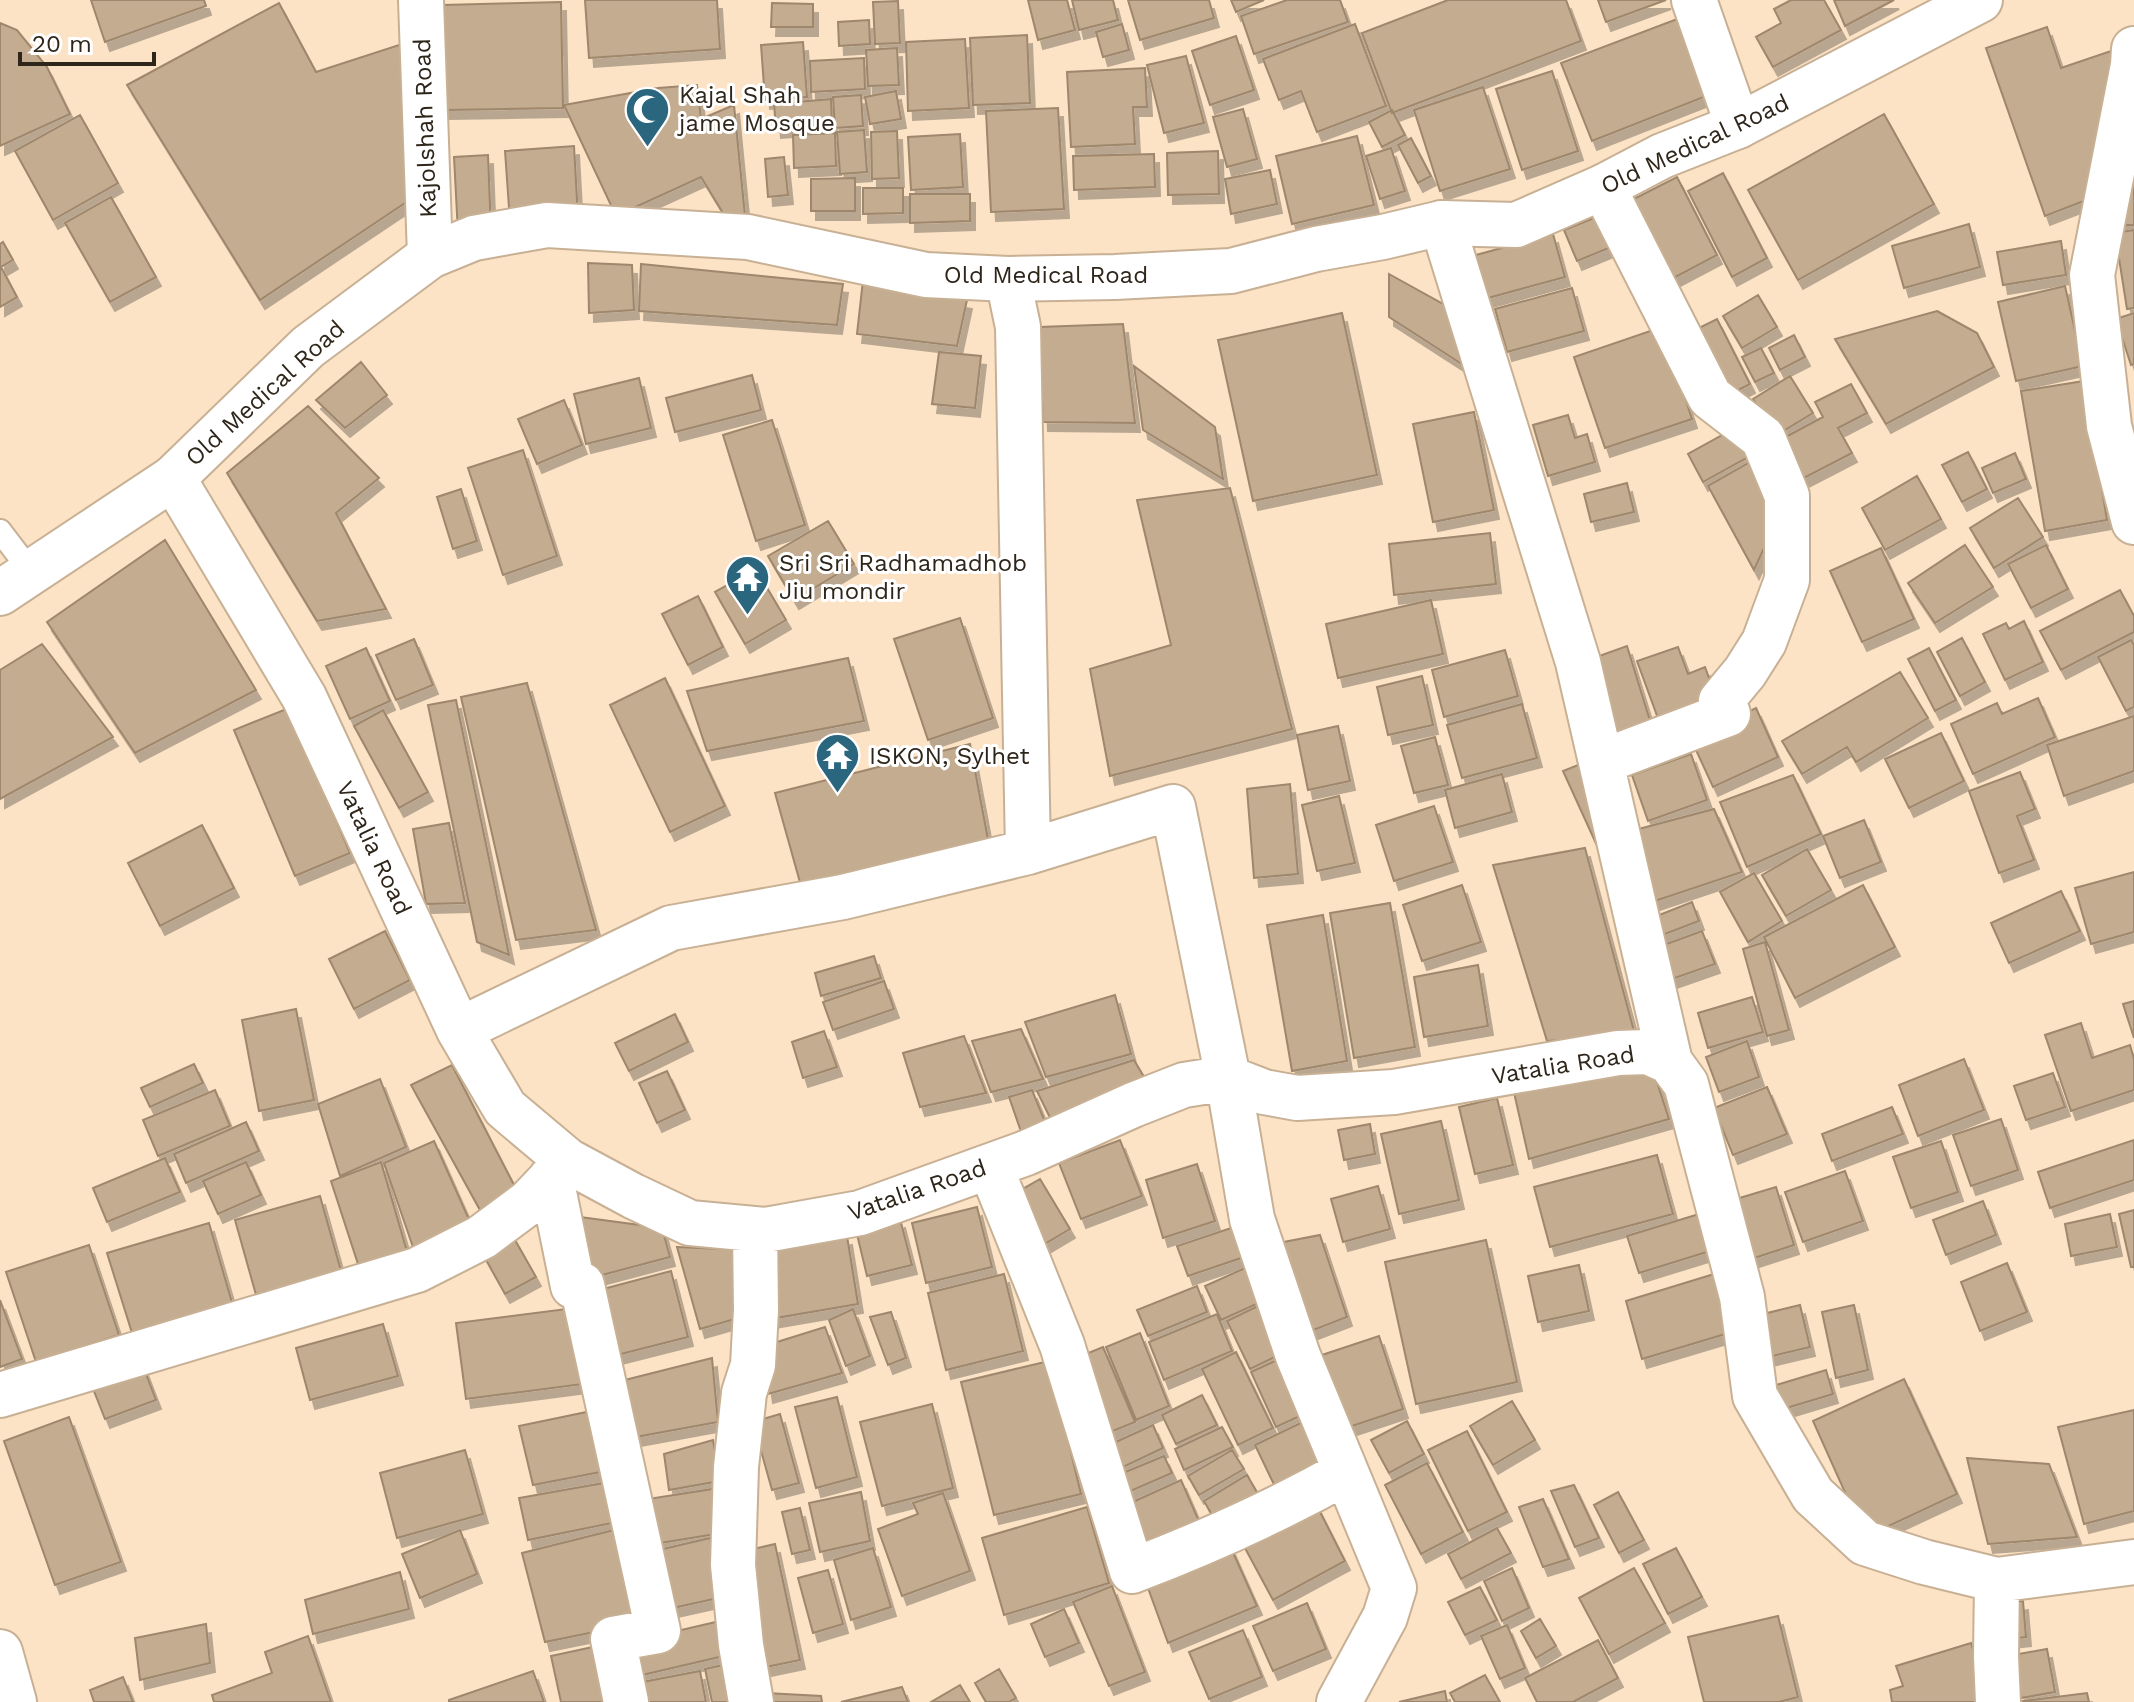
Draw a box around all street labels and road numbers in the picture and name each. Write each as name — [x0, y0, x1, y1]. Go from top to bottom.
street label: Kajolshah Road — [408, 38, 442, 218]
street label: Old Medical Road — [1596, 88, 1794, 200]
street label: Old Medical Road — [944, 261, 1148, 289]
street label: Old Medical Road — [180, 314, 350, 472]
street label: Vatalia Road — [331, 777, 417, 919]
street label: Vatalia Road — [1490, 1040, 1636, 1090]
street label: Vatalia Road — [844, 1153, 990, 1227]

